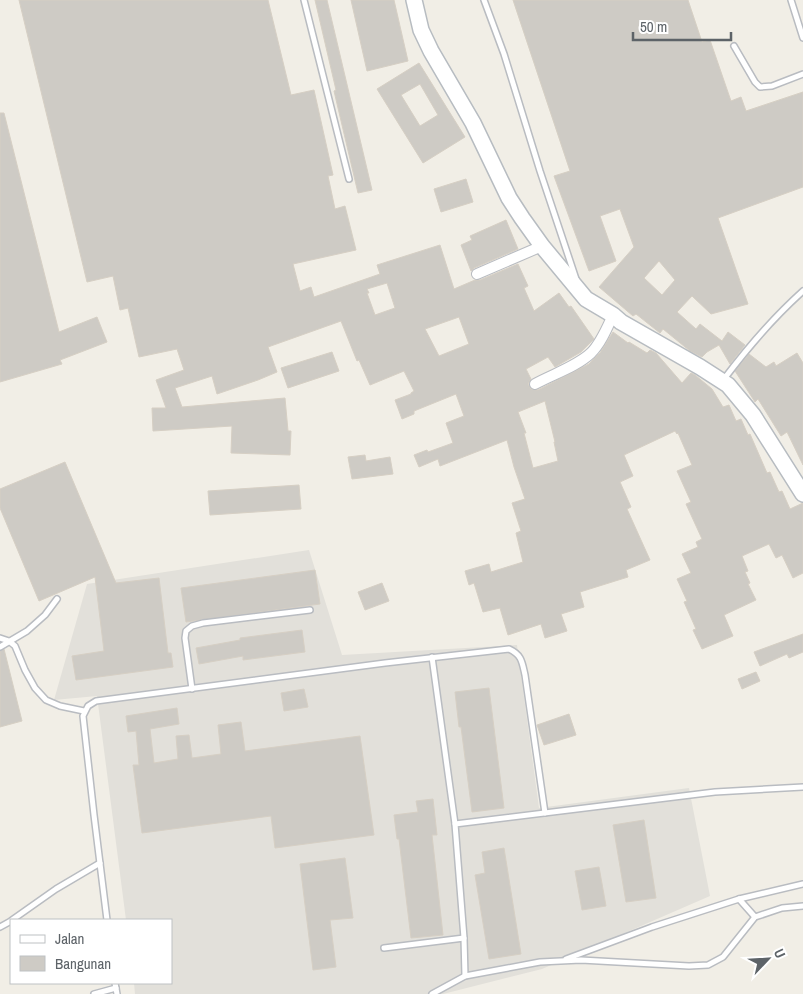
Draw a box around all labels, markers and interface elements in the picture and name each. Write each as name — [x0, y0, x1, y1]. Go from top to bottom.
scale bar — [633, 10, 730, 42]
text: 50 m — [640, 16, 667, 37]
legend — [10, 919, 172, 984]
text: Jalan — [55, 928, 84, 949]
north arrow — [743, 934, 793, 984]
text: U — [770, 946, 790, 961]
text: Bangunan — [55, 953, 111, 974]

